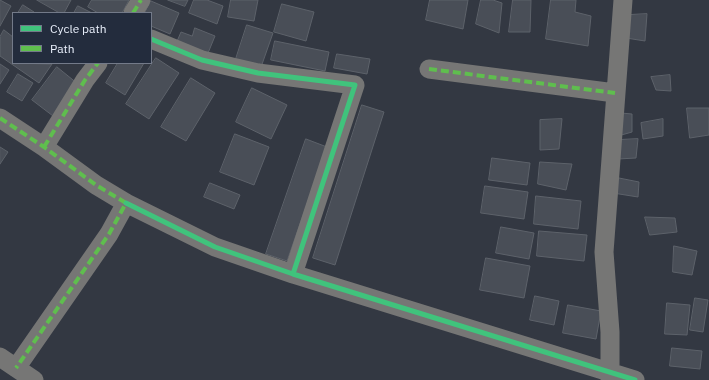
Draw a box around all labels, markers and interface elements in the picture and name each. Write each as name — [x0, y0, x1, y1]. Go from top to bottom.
legend — [12, 12, 152, 64]
text: Cycle path — [50, 21, 107, 36]
text: Path — [50, 41, 75, 56]

